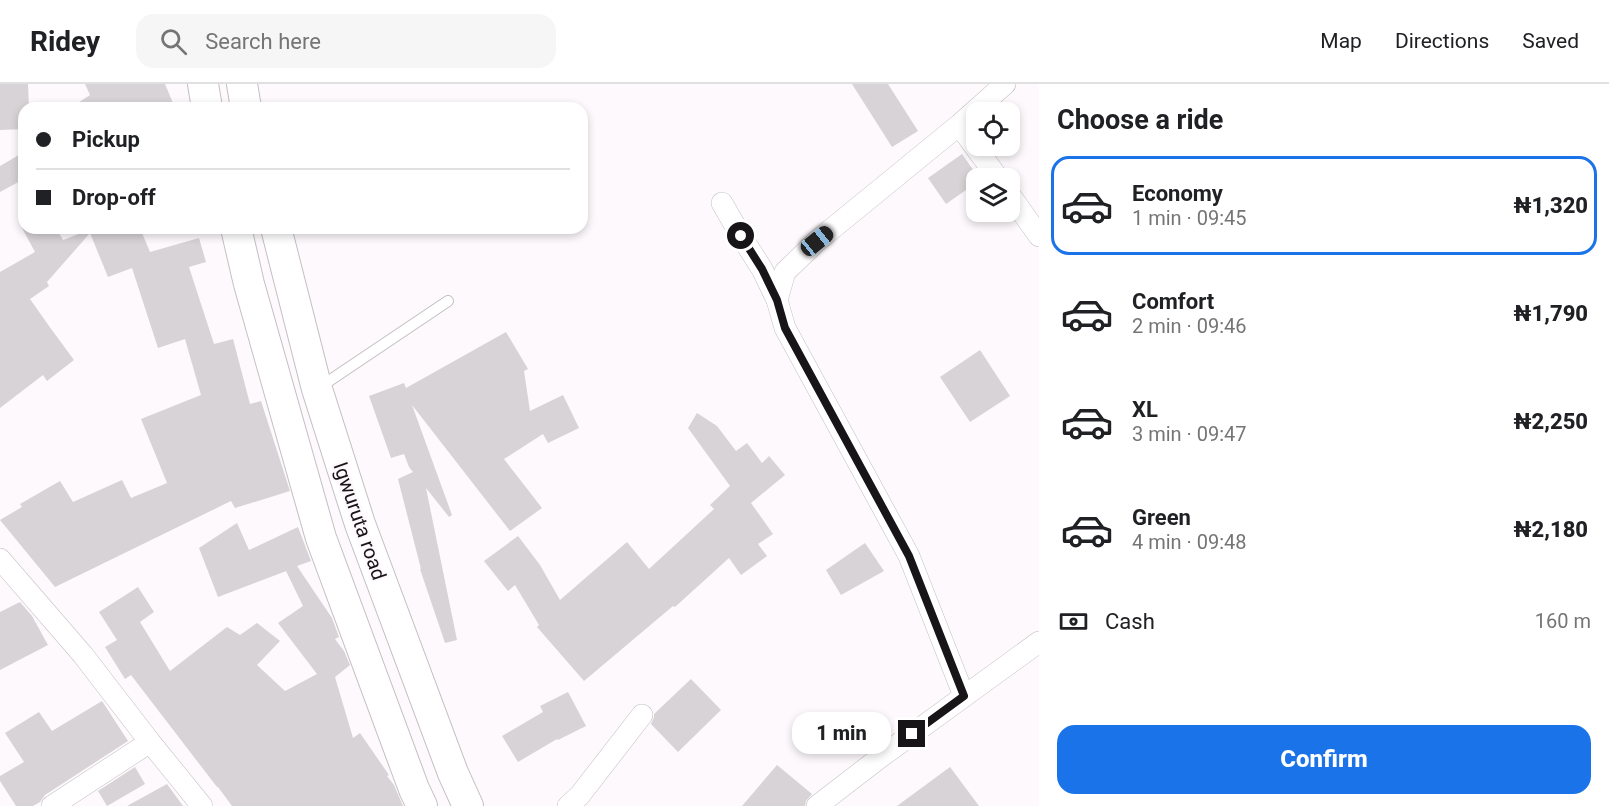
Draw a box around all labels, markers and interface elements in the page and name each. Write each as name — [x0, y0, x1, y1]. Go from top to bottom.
search box — [136, 14, 556, 68]
text: Ridey — [30, 25, 100, 58]
icon: search — [157, 25, 190, 58]
text: Search here — [205, 29, 321, 54]
text: Map — [1320, 29, 1362, 53]
text: Directions — [1395, 29, 1489, 53]
text: Saved — [1522, 29, 1579, 53]
map controls — [966, 102, 1020, 222]
button: locate — [966, 102, 1020, 156]
text: Choose a ride — [1057, 104, 1223, 136]
text: Pickup — [72, 127, 140, 152]
button: layers — [966, 168, 1020, 222]
icon: car — [1060, 179, 1114, 233]
text: Economy — [1132, 181, 1223, 206]
text: Drop-off — [72, 185, 156, 210]
text: ₦1,320 — [1514, 193, 1588, 218]
text: 1 min · 09:45 — [1132, 206, 1247, 230]
route start — [727, 222, 754, 249]
car — [797, 223, 837, 259]
icon: car — [1060, 287, 1114, 341]
text: Comfort — [1132, 289, 1214, 314]
text: ₦1,790 — [1514, 301, 1588, 326]
text: 2 min · 09:46 — [1132, 314, 1247, 338]
icon: car — [1060, 395, 1114, 449]
text: XL — [1132, 397, 1158, 422]
text: ₦2,250 — [1514, 409, 1588, 434]
text: 3 min · 09:47 — [1132, 422, 1247, 446]
street label: Igwuruta road — [329, 459, 391, 583]
icon: car — [1060, 503, 1114, 557]
text: Green — [1132, 505, 1191, 530]
text: ₦2,180 — [1514, 517, 1588, 542]
text: 4 min · 09:48 — [1132, 530, 1247, 554]
icon: cash — [1057, 605, 1090, 638]
text: Cash — [1105, 609, 1155, 634]
text: 160 m — [1535, 609, 1591, 633]
callout: 1 min — [792, 713, 891, 755]
route end — [898, 720, 925, 747]
text: 1 min — [816, 721, 867, 745]
button: Confirm — [1057, 725, 1591, 794]

